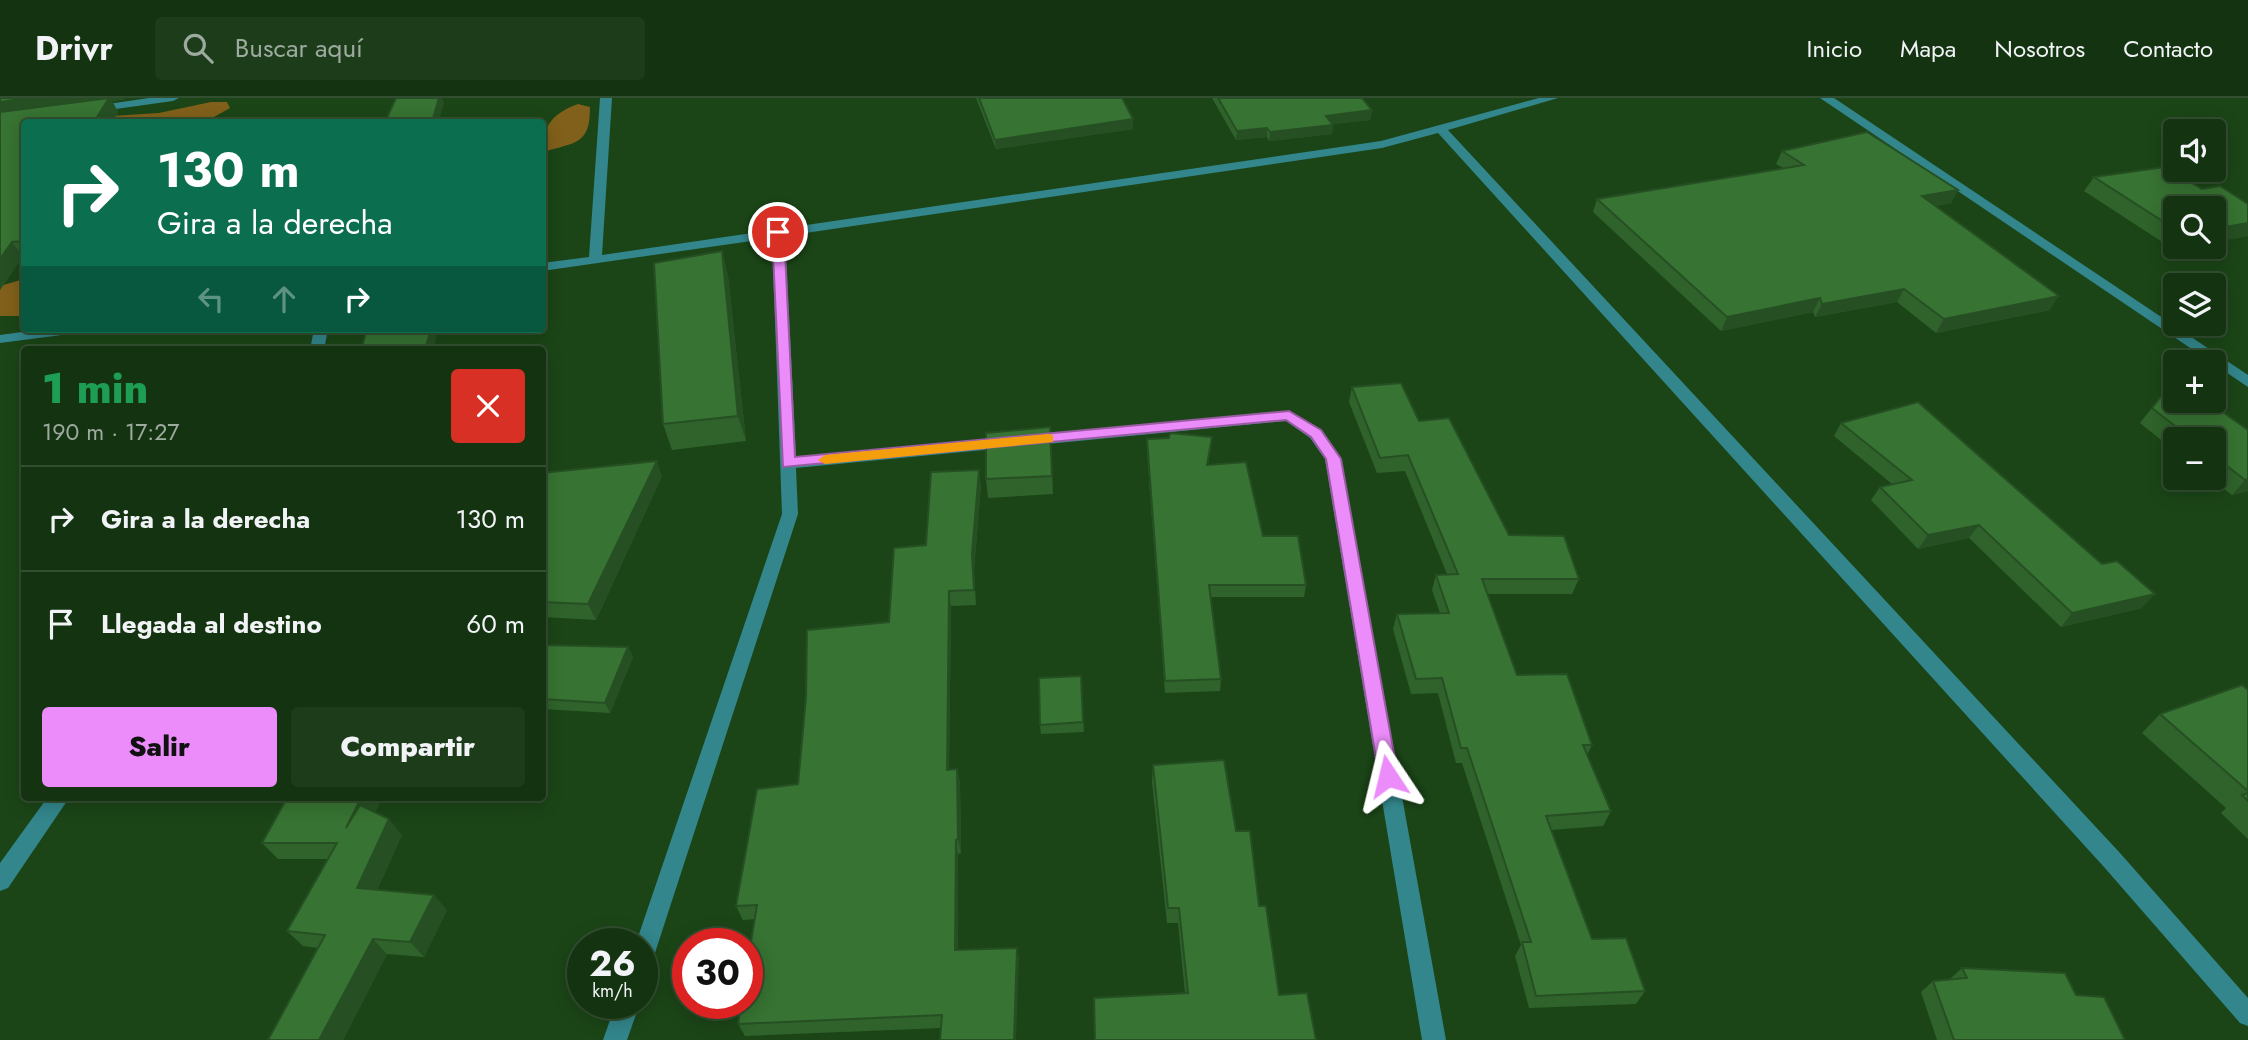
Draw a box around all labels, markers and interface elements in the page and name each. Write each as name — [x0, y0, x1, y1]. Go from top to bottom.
search box — [155, 17, 645, 80]
text: Drivr — [35, 25, 113, 72]
icon: search — [179, 29, 217, 67]
text: Buscar aquí — [235, 29, 363, 67]
text: Inicio — [1807, 31, 1862, 66]
text: Mapa — [1900, 31, 1956, 66]
text: Nosotros — [1994, 31, 2085, 66]
text: Contacto — [2123, 31, 2213, 66]
map controls — [2163, 119, 2226, 490]
button: sound — [2163, 119, 2226, 182]
text: 130 m — [157, 135, 300, 205]
icon: right — [42, 147, 133, 238]
button: search — [2163, 196, 2226, 259]
text: Gira a la derecha — [157, 200, 393, 246]
pin — [748, 202, 808, 262]
icon: arrive — [759, 213, 797, 251]
button: layers — [2163, 273, 2226, 336]
icon: left — [192, 280, 230, 318]
icon: ahead — [265, 280, 303, 318]
icon: right — [338, 280, 376, 318]
button: + — [2163, 350, 2226, 413]
text: 1 min — [42, 358, 148, 419]
button: close — [451, 369, 525, 443]
text: 190 m · 17:27 — [42, 415, 179, 449]
button: − — [2163, 427, 2226, 490]
icon: right — [42, 500, 80, 538]
text: Gira a la derecha — [101, 500, 310, 538]
text: 130 m — [455, 500, 525, 538]
icon: arrive — [42, 605, 80, 643]
text: Llegada al destino — [101, 605, 322, 643]
text: 60 m — [466, 605, 525, 643]
button: Salir — [42, 707, 277, 787]
button: Compartir — [291, 707, 525, 787]
position arrow — [1351, 739, 1425, 813]
speed limit sign: 30 — [672, 928, 763, 1019]
text: 26 — [589, 939, 636, 989]
text: km/h — [592, 978, 633, 1004]

